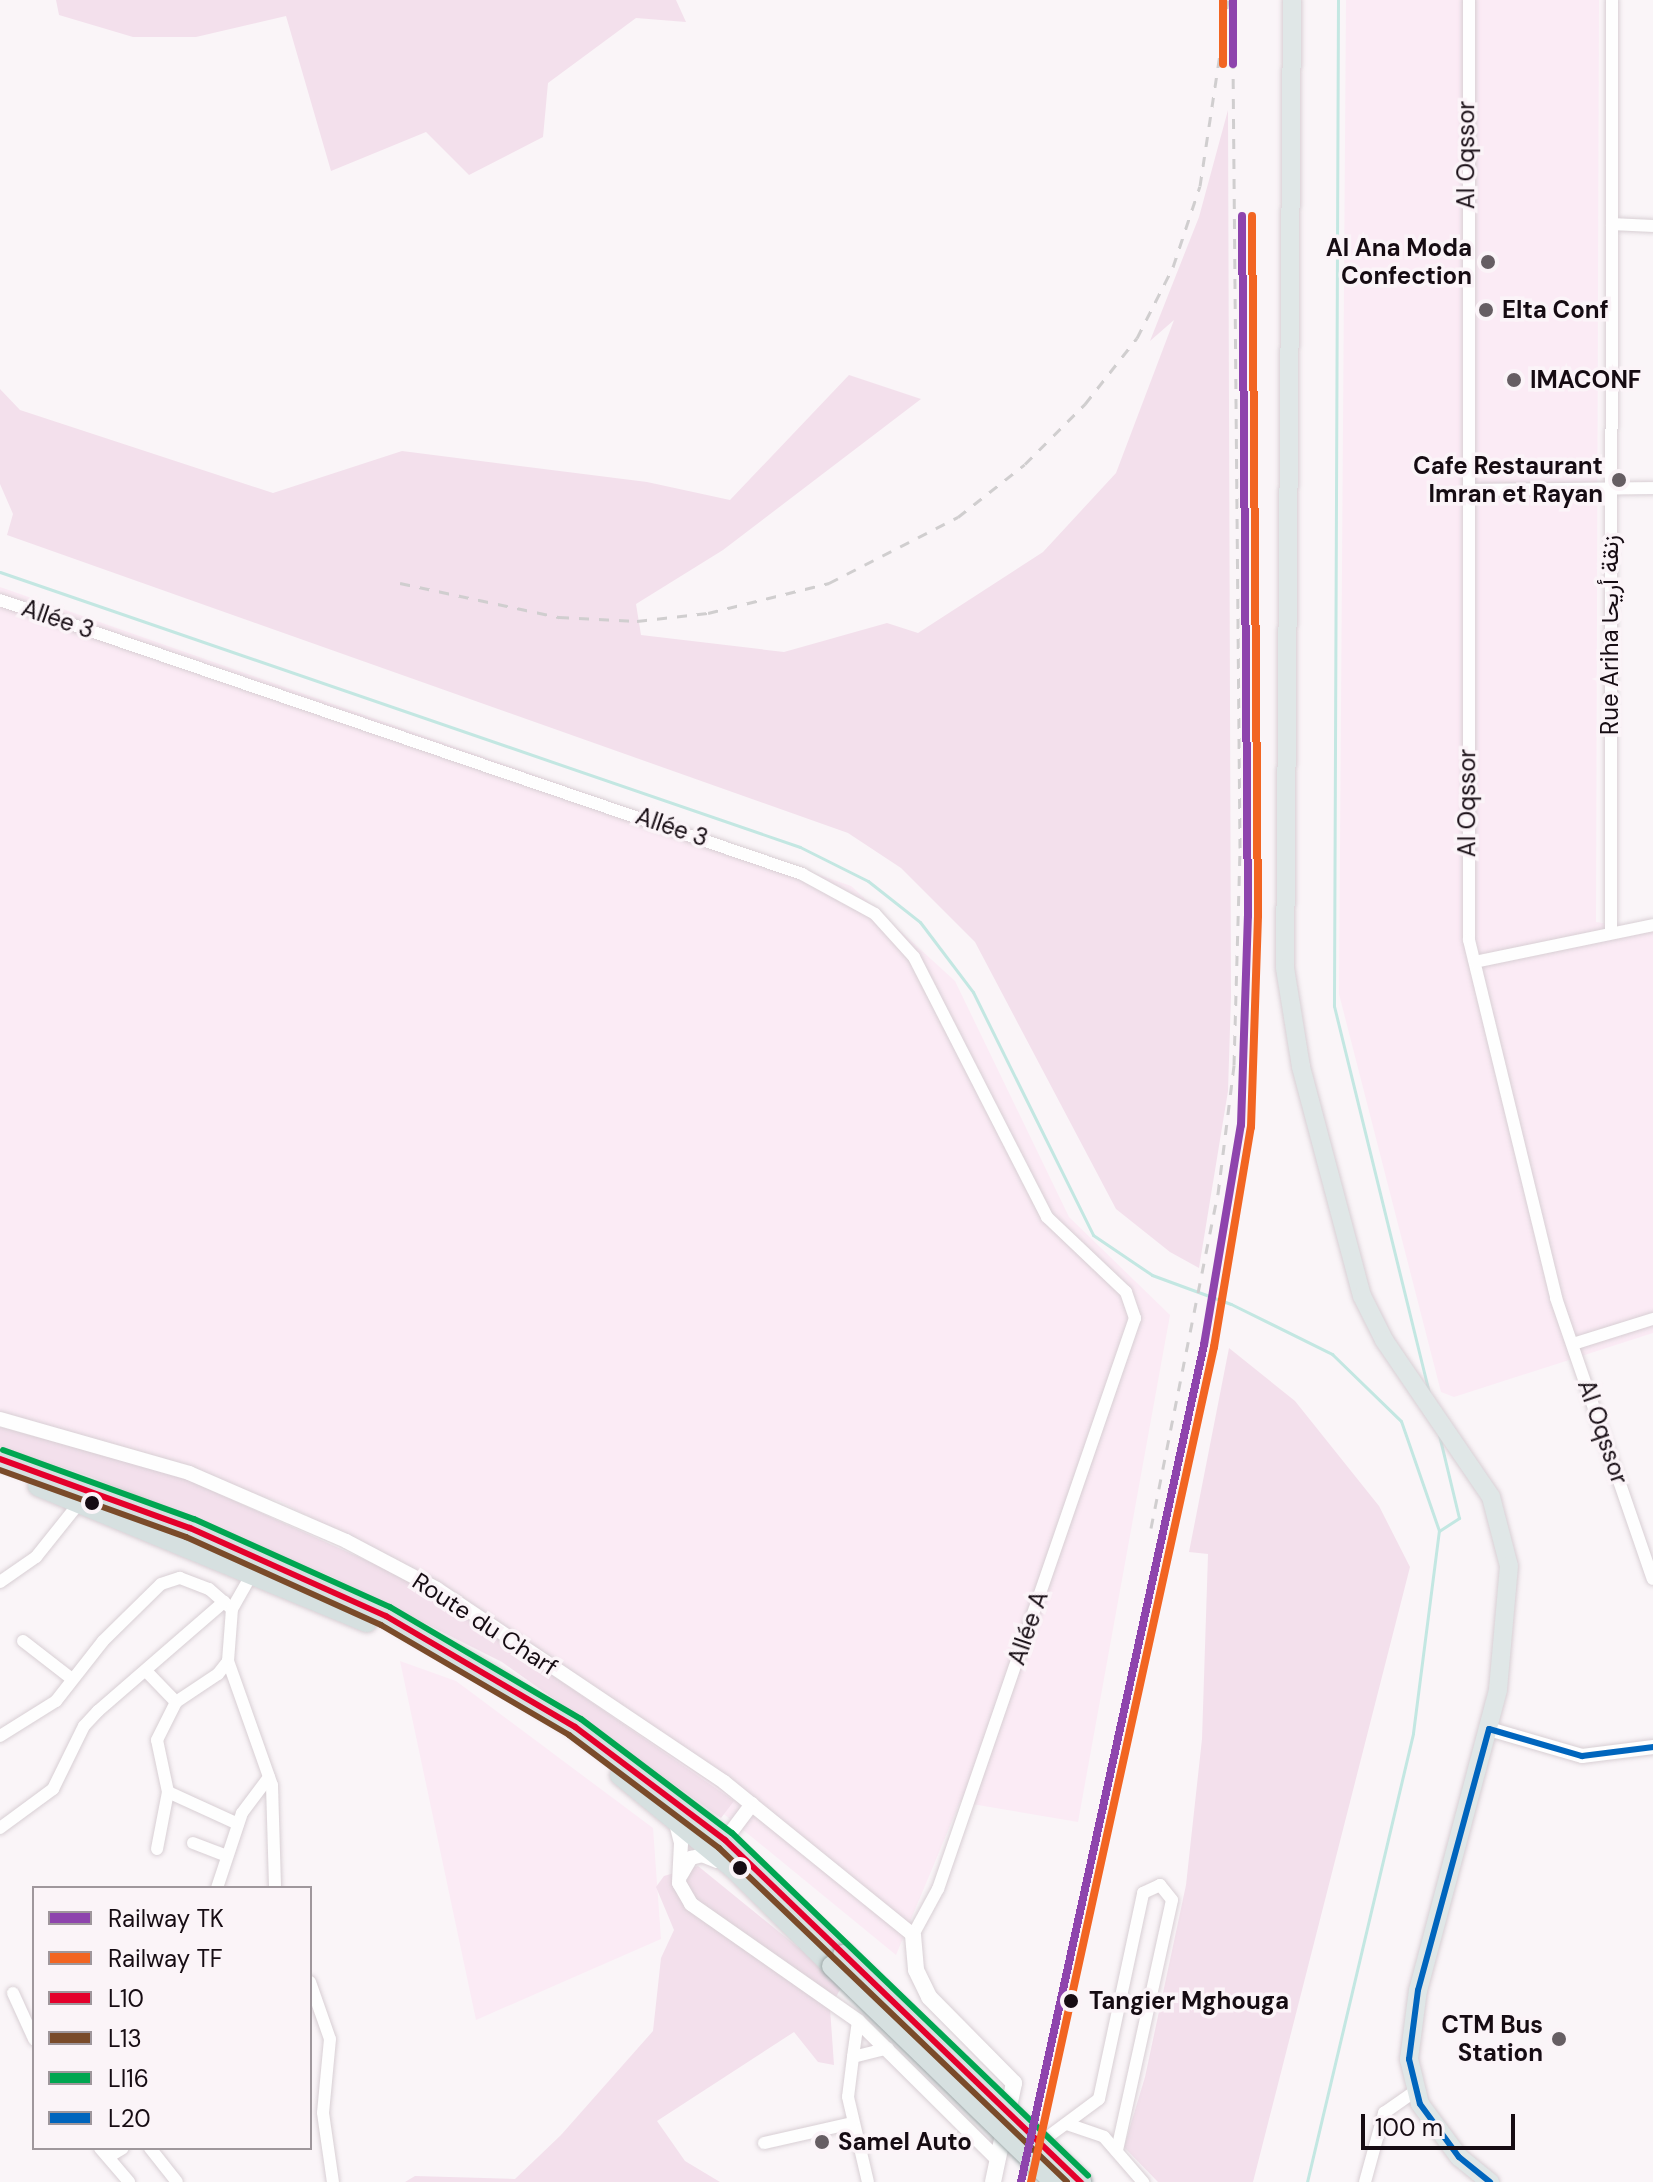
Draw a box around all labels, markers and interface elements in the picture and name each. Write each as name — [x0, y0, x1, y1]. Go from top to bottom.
street label: Al Oqssor — [1452, 101, 1480, 209]
place label: Al Ana Moda Confection — [1326, 234, 1472, 290]
marker: Al Ana Moda Confection — [1479, 253, 1497, 271]
place label: Elta Conf — [1502, 296, 1609, 324]
marker: Elta Conf — [1477, 301, 1495, 319]
place label: IMACONF — [1530, 366, 1641, 394]
marker: IMACONF — [1505, 371, 1523, 389]
place label: Cafe Restaurant Imran et Rayan — [1413, 452, 1603, 508]
marker: Cafe Restaurant Imran et Rayan — [1610, 471, 1628, 489]
street label: Rue Ariha زنقة أريحا — [1596, 535, 1624, 735]
street label: Allée 3 — [18, 593, 98, 645]
street label: Al Oqssor — [1453, 749, 1481, 857]
street label: Allée 3 — [632, 801, 712, 853]
street label: Al Oqssor — [1572, 1376, 1634, 1488]
unlabelled marker — [84, 1495, 100, 1511]
street label: Route du Charf — [407, 1566, 563, 1682]
street label: Allée A — [1002, 1587, 1054, 1669]
unlabelled marker — [732, 1860, 748, 1876]
legend — [32, 1886, 312, 2150]
text: Railway TK — [108, 1903, 224, 1934]
text: Railway TF — [108, 1943, 223, 1974]
text: L10 — [108, 1983, 144, 2014]
place label: Tangier Mghouga — [1089, 1987, 1289, 2015]
marker: Tangier Mghouga — [1060, 1990, 1082, 2012]
place label: CTM Bus Station — [1441, 2011, 1543, 2067]
text: L13 — [108, 2023, 142, 2054]
marker: CTM Bus Station — [1550, 2030, 1568, 2048]
text: LI16 — [108, 2063, 149, 2094]
scale bar — [1365, 2098, 1519, 2148]
text: L20 — [108, 2103, 151, 2134]
text: 100 m — [1375, 2112, 1443, 2143]
place label: Samel Auto — [838, 2128, 972, 2156]
marker: Samel Auto — [813, 2133, 831, 2151]

